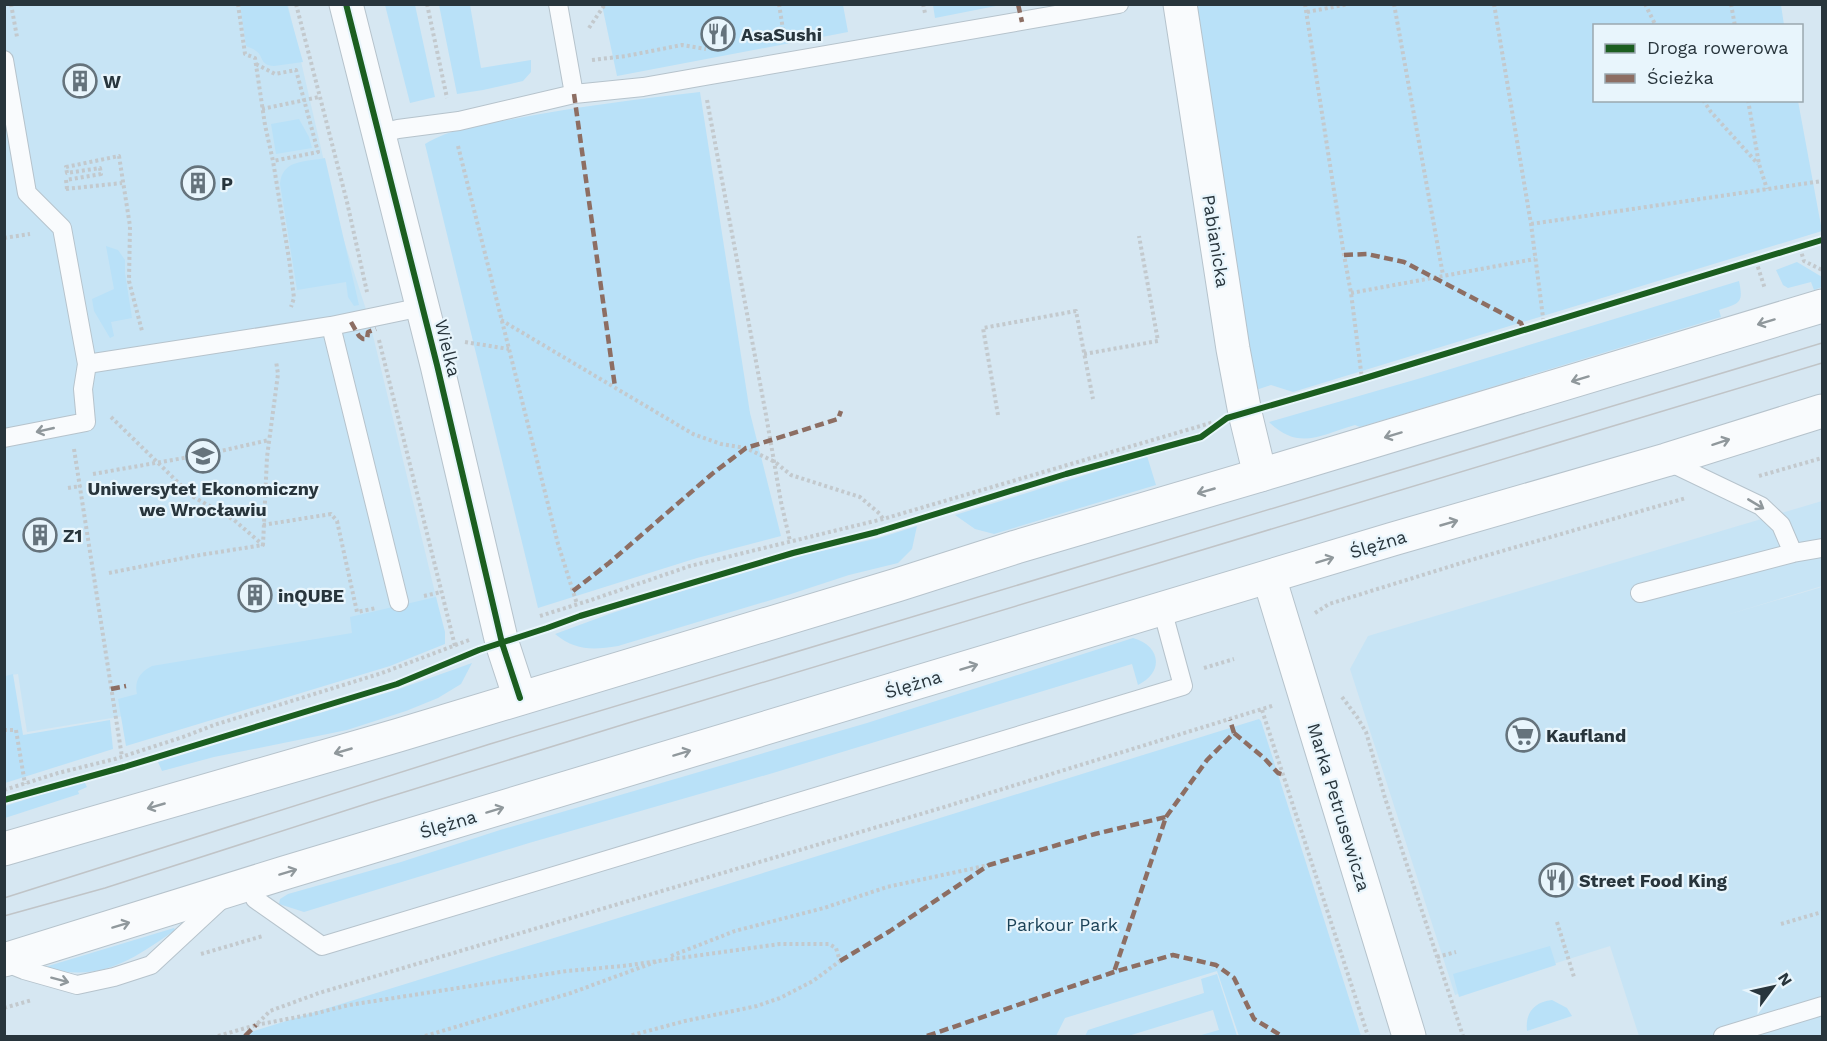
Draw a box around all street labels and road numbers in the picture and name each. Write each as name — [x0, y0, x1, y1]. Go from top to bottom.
street label: Pabianicka — [1198, 193, 1234, 289]
street label: Wielka — [431, 317, 465, 379]
street label: Ślężna — [1347, 525, 1409, 563]
street label: Ślężna — [882, 665, 944, 703]
street label: Marka Petrusewicza — [1303, 720, 1375, 894]
street label: Ślężna — [417, 805, 479, 843]

